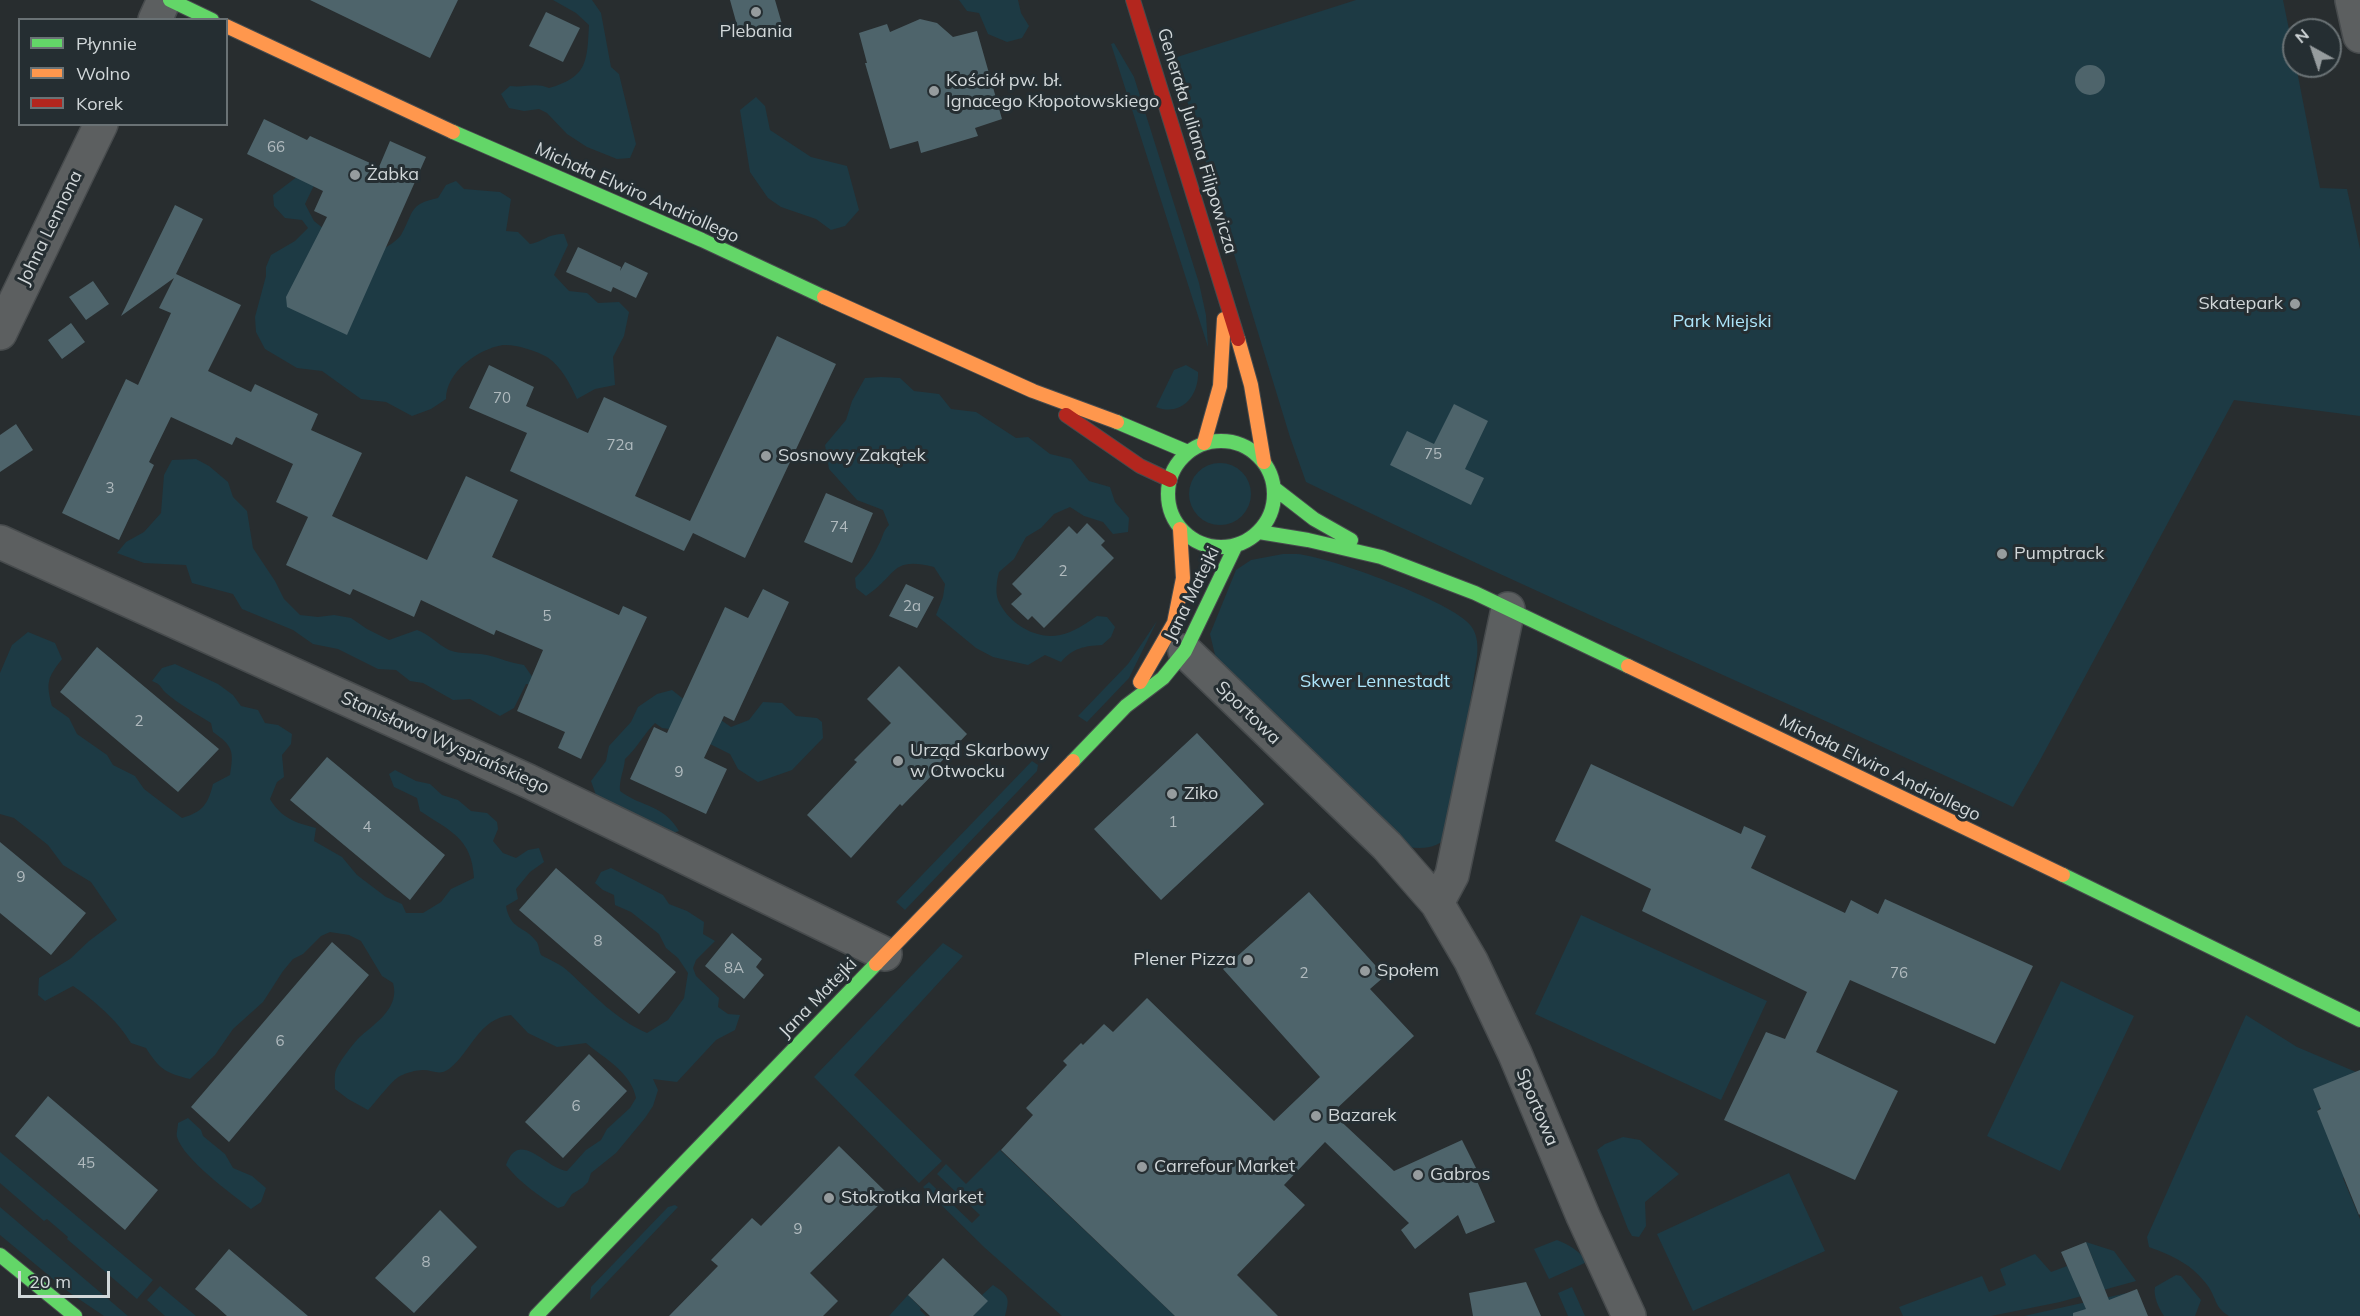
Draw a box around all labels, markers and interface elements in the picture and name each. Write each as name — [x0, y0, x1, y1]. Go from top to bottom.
marker: Plebania — [749, 5, 763, 19]
legend — [18, 18, 228, 126]
north arrow — [2282, 18, 2342, 78]
place label: Plebania — [719, 21, 793, 43]
text: N — [2291, 24, 2313, 47]
street label: Generała Juliana Filipowicza — [1152, 26, 1242, 256]
text: Płynnie — [76, 32, 137, 55]
text: Wolno — [76, 62, 130, 85]
place label: Kościół pw. bł. Ignacego Kłopotowskiego — [946, 70, 1159, 112]
marker: Kościół pw. bł. Ignacego Kłopotowskiego — [927, 84, 941, 98]
text: Korek — [76, 92, 123, 115]
house number: 66 — [267, 138, 285, 156]
street label: Michała Elwiro Andriollego — [532, 138, 742, 248]
place label: Żabka — [367, 164, 419, 186]
street label: Johna Lennona — [13, 167, 87, 289]
marker: Żabka — [348, 168, 362, 182]
place label: Skatepark — [2198, 293, 2283, 315]
marker: Skatepark — [2288, 297, 2302, 311]
park label: Park Miejski — [1673, 311, 1771, 333]
house number: 70 — [493, 389, 511, 407]
house number: 72a — [607, 436, 633, 454]
place label: Sosnowy Zakątek — [778, 445, 926, 467]
house number: 75 — [1424, 445, 1442, 463]
marker: Sosnowy Zakątek — [759, 449, 773, 463]
house number: 3 — [106, 479, 114, 497]
house number: 74 — [830, 518, 848, 536]
street label: Jana Matejki — [1160, 543, 1224, 645]
place label: Pumptrack — [2014, 543, 2104, 565]
marker: Pumptrack — [1995, 547, 2009, 561]
house number: 2 — [1059, 562, 1067, 580]
house number: 2a — [903, 597, 921, 615]
house number: 5 — [543, 607, 551, 625]
park label: Skwer Lennestadt — [1300, 671, 1450, 693]
street label: Sportowa — [1211, 677, 1285, 749]
street label: Stanisława Wyspiańskiego — [338, 687, 552, 799]
street label: Michała Elwiro Andriollego — [1776, 710, 1984, 826]
house number: 2 — [135, 712, 143, 730]
place label: Urząd Skarbowy w Otwocku — [910, 740, 1049, 783]
marker: Urząd Skarbowy w Otwocku — [891, 754, 905, 768]
house number: 9 — [675, 763, 683, 781]
place label: Ziko — [1184, 783, 1218, 805]
marker: Ziko — [1165, 787, 1179, 801]
house number: 1 — [1169, 813, 1177, 831]
house number: 4 — [363, 818, 371, 836]
house number: 9 — [17, 868, 25, 886]
house number: 8 — [594, 932, 602, 950]
place label: Plener Pizza — [1133, 949, 1236, 971]
marker: Plener Pizza — [1241, 953, 1255, 967]
street label: Jana Matejki — [775, 954, 861, 1042]
house number: 8A — [724, 959, 744, 977]
place label: Społem — [1377, 960, 1439, 982]
house number: 2 — [1300, 964, 1308, 982]
marker: Społem — [1358, 964, 1372, 978]
house number: 76 — [1890, 964, 1908, 982]
house number: 6 — [276, 1032, 284, 1050]
street label: Sportowa — [1511, 1065, 1563, 1149]
house number: 6 — [572, 1097, 580, 1115]
place label: Bazarek — [1328, 1105, 1397, 1127]
marker: Bazarek — [1309, 1109, 1323, 1123]
house number: 45 — [77, 1154, 95, 1172]
place label: Carrefour Market — [1154, 1156, 1295, 1178]
marker: Carrefour Market — [1135, 1160, 1149, 1174]
place label: Gabros — [1430, 1164, 1490, 1186]
marker: Gabros — [1411, 1168, 1425, 1182]
place label: Stokrotka Market — [841, 1187, 983, 1209]
marker: Stokrotka Market — [822, 1191, 836, 1205]
house number: 9 — [794, 1220, 802, 1238]
house number: 8 — [422, 1253, 430, 1271]
scale bar — [21, 1259, 112, 1297]
text: 20 m — [29, 1270, 71, 1293]

